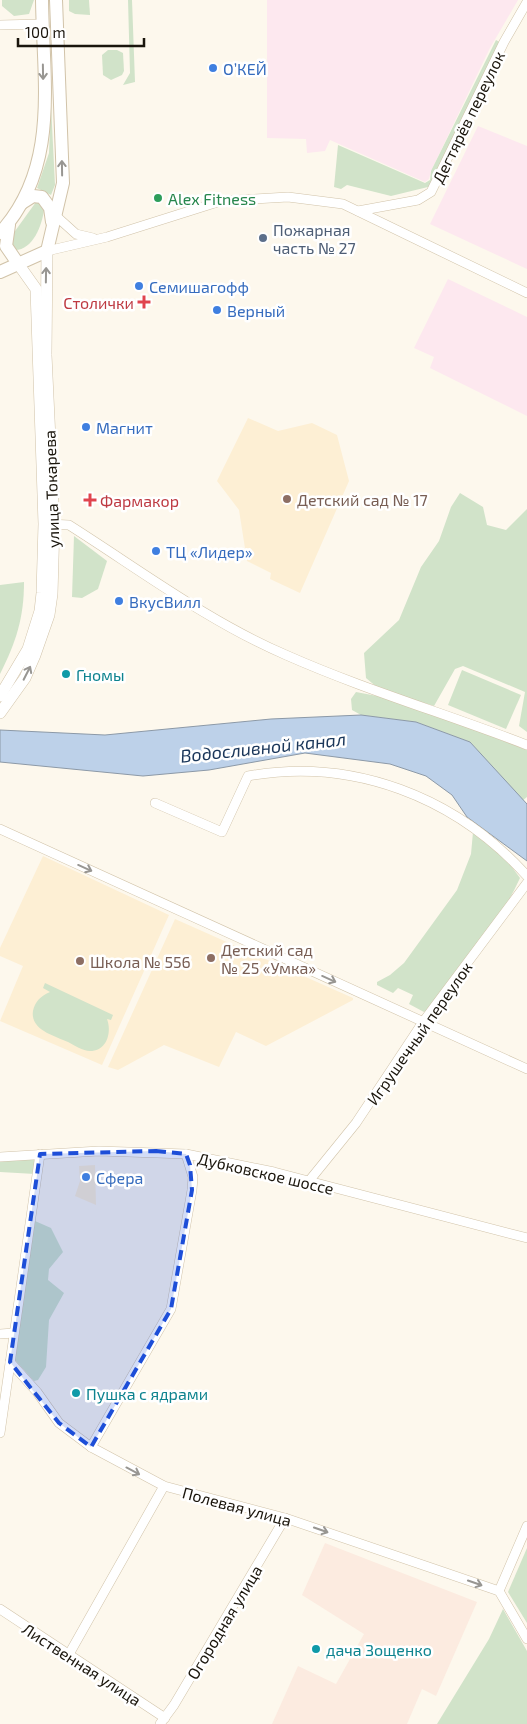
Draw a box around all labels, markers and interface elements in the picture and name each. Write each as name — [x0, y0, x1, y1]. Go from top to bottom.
scale bar — [18, 15, 144, 47]
text: 100 m — [25, 23, 66, 41]
street label: Дегтярёв переулок — [428, 48, 509, 187]
place label: О’КЕЙ — [223, 59, 267, 78]
marker: О’КЕЙ — [207, 62, 219, 74]
one-way arrow — [39, 64, 48, 80]
one-way arrow — [58, 161, 67, 177]
place label: Alex Fitness — [168, 189, 256, 208]
marker: Alex Fitness — [152, 192, 164, 204]
place label: Пожарная часть № 27 — [273, 220, 356, 257]
marker: Пожарная часть № 27 — [257, 232, 269, 244]
one-way arrow — [41, 268, 51, 284]
place label: Семишагофф — [149, 277, 249, 296]
marker: Семишагофф — [133, 280, 145, 292]
place label: Столички — [63, 293, 134, 312]
marker: Столички — [138, 296, 150, 308]
place label: Верный — [227, 301, 285, 320]
marker: Верный — [211, 304, 223, 316]
place label: Магнит — [96, 418, 153, 437]
marker: Магнит — [80, 421, 92, 433]
street label: улица Токарева — [39, 430, 64, 548]
place label: Детский сад № 17 — [297, 490, 428, 509]
place label: Фармакор — [100, 491, 179, 510]
marker: Детский сад № 17 — [281, 493, 293, 505]
marker: Фармакор — [84, 494, 96, 506]
place label: ТЦ «Лидер» — [166, 542, 253, 561]
marker: ТЦ «Лидер» — [150, 545, 162, 557]
place label: ВкусВилл — [129, 592, 201, 612]
marker: ВкусВилл — [113, 595, 125, 607]
place label: Гномы — [76, 665, 125, 684]
one-way arrow — [23, 666, 32, 681]
marker: Гномы — [60, 668, 72, 680]
water label: Водосливной канал — [179, 727, 347, 767]
one-way arrow — [77, 864, 92, 874]
place label: Детский сад № 25 «Умка» — [221, 940, 316, 977]
place label: Школа № 556 — [90, 952, 191, 971]
marker: Детский сад № 25 «Умка» — [205, 952, 217, 964]
marker: Школа № 556 — [74, 955, 86, 967]
street label: Игрушечный переулок — [362, 957, 477, 1109]
one-way arrow — [321, 974, 336, 984]
street label: Дубковское шоссе — [196, 1148, 336, 1199]
place label: Сфера — [96, 1168, 143, 1187]
marker: Сфера — [80, 1171, 92, 1183]
place label: Пушка с ядрами — [86, 1384, 208, 1404]
marker: Пушка с ядрами — [70, 1387, 82, 1399]
one-way arrow — [125, 1466, 140, 1476]
street label: Полевая улица — [180, 1482, 294, 1531]
one-way arrow — [313, 1526, 328, 1535]
street label: Огородная улица — [182, 1561, 266, 1683]
one-way arrow — [466, 1579, 482, 1588]
street label: Лиственная улица — [19, 1619, 145, 1710]
place label: дача Зощенко — [326, 1640, 432, 1659]
marker: дача Зощенко — [310, 1643, 322, 1655]

